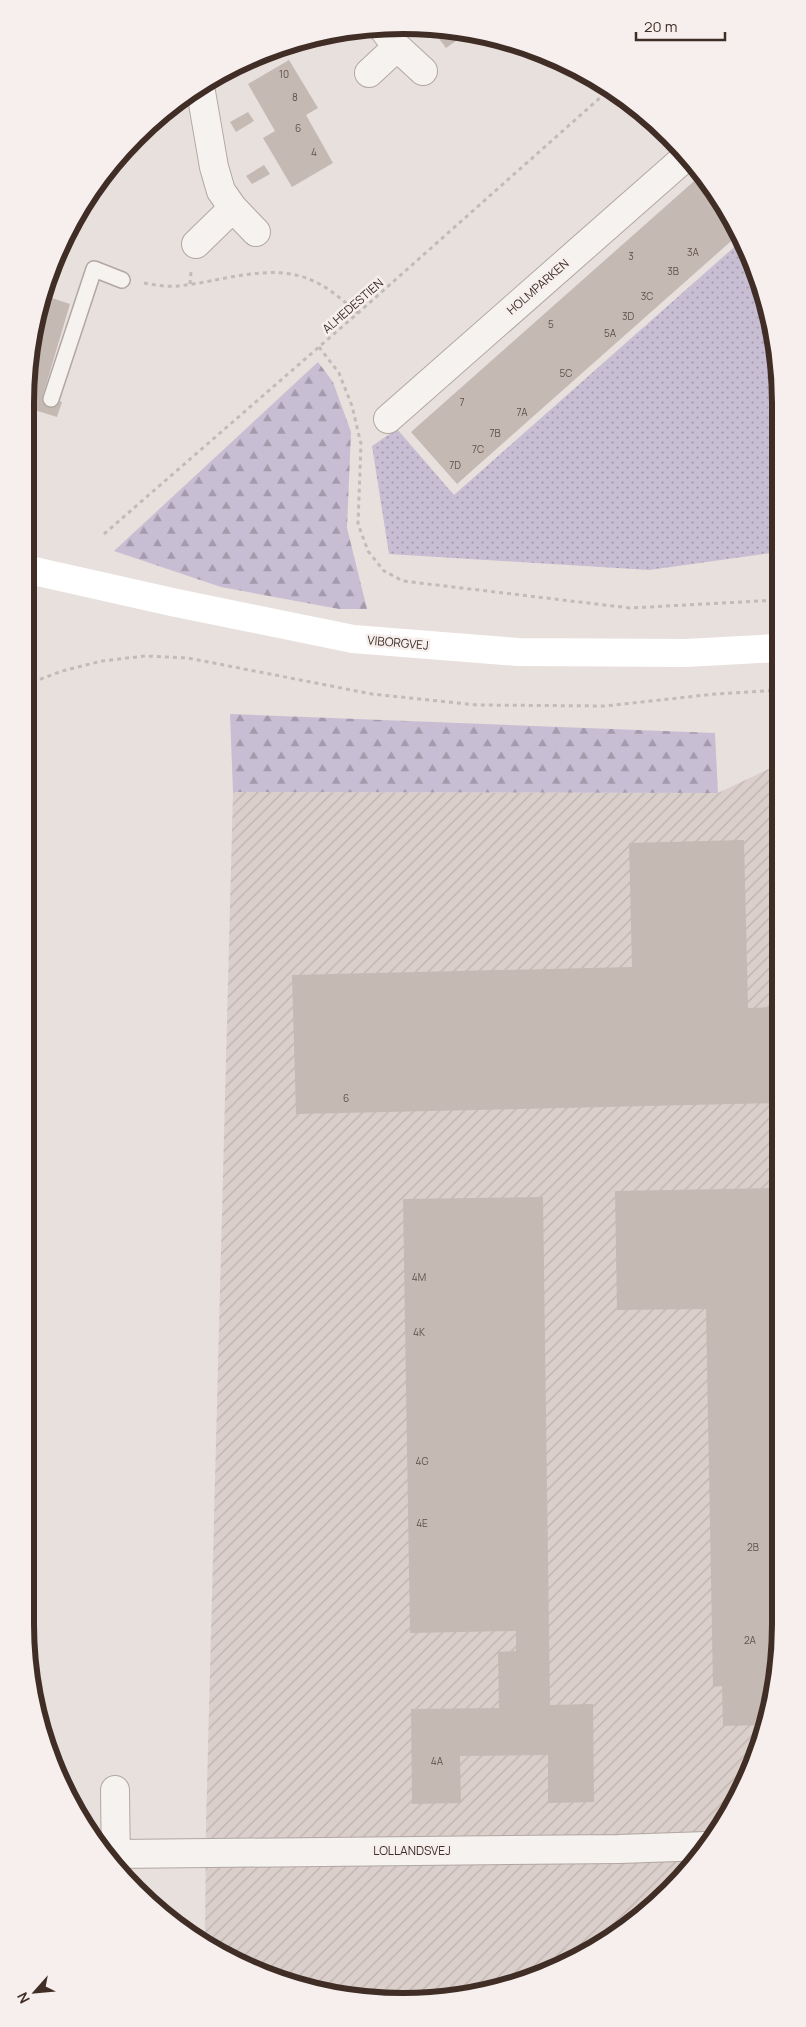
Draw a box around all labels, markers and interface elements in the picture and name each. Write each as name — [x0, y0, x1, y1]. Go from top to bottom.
scale bar — [636, 10, 725, 42]
text: 20 m — [644, 16, 677, 37]
house number: 10 — [279, 67, 289, 81]
house number: 8 — [292, 90, 298, 104]
house number: 6 — [295, 121, 301, 135]
house number: 4 — [311, 145, 317, 159]
house number: 3A — [687, 245, 700, 259]
house number: 3 — [628, 249, 634, 263]
street label: HOLMPARKEN — [503, 255, 572, 318]
house number: 3B — [667, 264, 679, 278]
street label: ALHEDESTIEN — [318, 274, 387, 337]
house number: 3C — [641, 289, 653, 303]
house number: 3D — [622, 309, 634, 323]
house number: 5 — [548, 317, 554, 331]
house number: 5A — [604, 326, 617, 340]
house number: 5C — [560, 366, 572, 380]
house number: 7 — [459, 395, 465, 409]
house number: 7A — [517, 405, 528, 419]
house number: 7B — [489, 426, 501, 440]
house number: 7C — [472, 442, 484, 456]
house number: 7D — [449, 458, 461, 472]
street label: VIBORGVEJ — [367, 631, 429, 654]
house number: 6 — [343, 1091, 349, 1105]
house number: 4M — [412, 1270, 426, 1284]
house number: 4K — [413, 1325, 425, 1339]
house number: 4G — [416, 1454, 428, 1468]
house number: 4E — [416, 1516, 428, 1530]
house number: 2B — [747, 1540, 759, 1554]
house number: 2A — [744, 1633, 757, 1647]
house number: 4A — [431, 1754, 444, 1768]
street label: LOLLANDSVEJ — [373, 1842, 451, 1859]
north arrow — [10, 1967, 60, 2017]
text: N — [12, 1989, 34, 2007]

